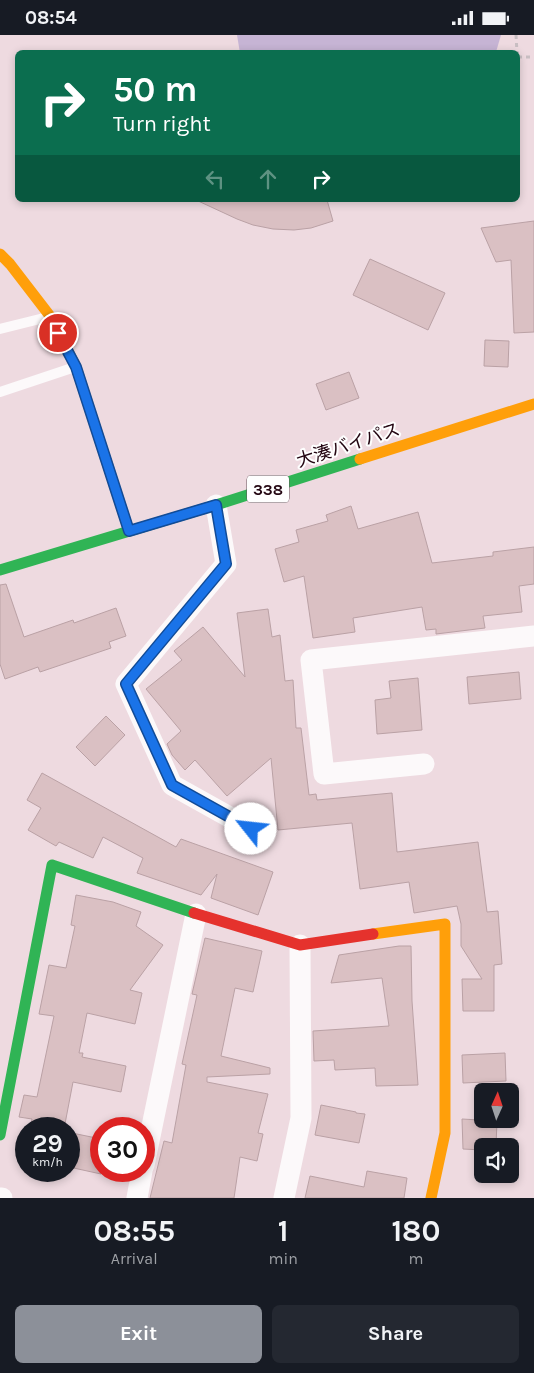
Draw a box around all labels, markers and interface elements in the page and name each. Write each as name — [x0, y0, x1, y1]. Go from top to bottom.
text: 08:54 — [25, 7, 77, 29]
text: 50 m — [113, 69, 198, 110]
icon: right — [30, 70, 95, 135]
text: Turn right — [113, 111, 211, 137]
icon: left — [201, 165, 229, 193]
icon: ahead — [254, 165, 282, 193]
icon: right — [307, 165, 335, 193]
pin — [37, 312, 79, 354]
icon: arrive — [44, 319, 72, 347]
street label: 大湊バイパス — [293, 418, 403, 472]
road number: 338 — [247, 475, 289, 503]
position arrow — [224, 802, 276, 854]
north arrow — [474, 1083, 519, 1127]
map controls — [474, 1083, 519, 1183]
speed limit sign: 30 — [90, 1117, 155, 1182]
text: 29 — [32, 1129, 63, 1158]
button: sound — [474, 1138, 519, 1183]
text: km/h — [32, 1155, 63, 1169]
text: 08:55 — [94, 1213, 175, 1249]
text: 1 — [278, 1213, 289, 1249]
text: 180 — [391, 1213, 440, 1249]
text: Arrival — [111, 1249, 158, 1268]
text: min — [268, 1249, 298, 1268]
text: m — [408, 1249, 423, 1268]
button: Exit — [15, 1305, 262, 1363]
button: Share — [272, 1305, 519, 1363]

